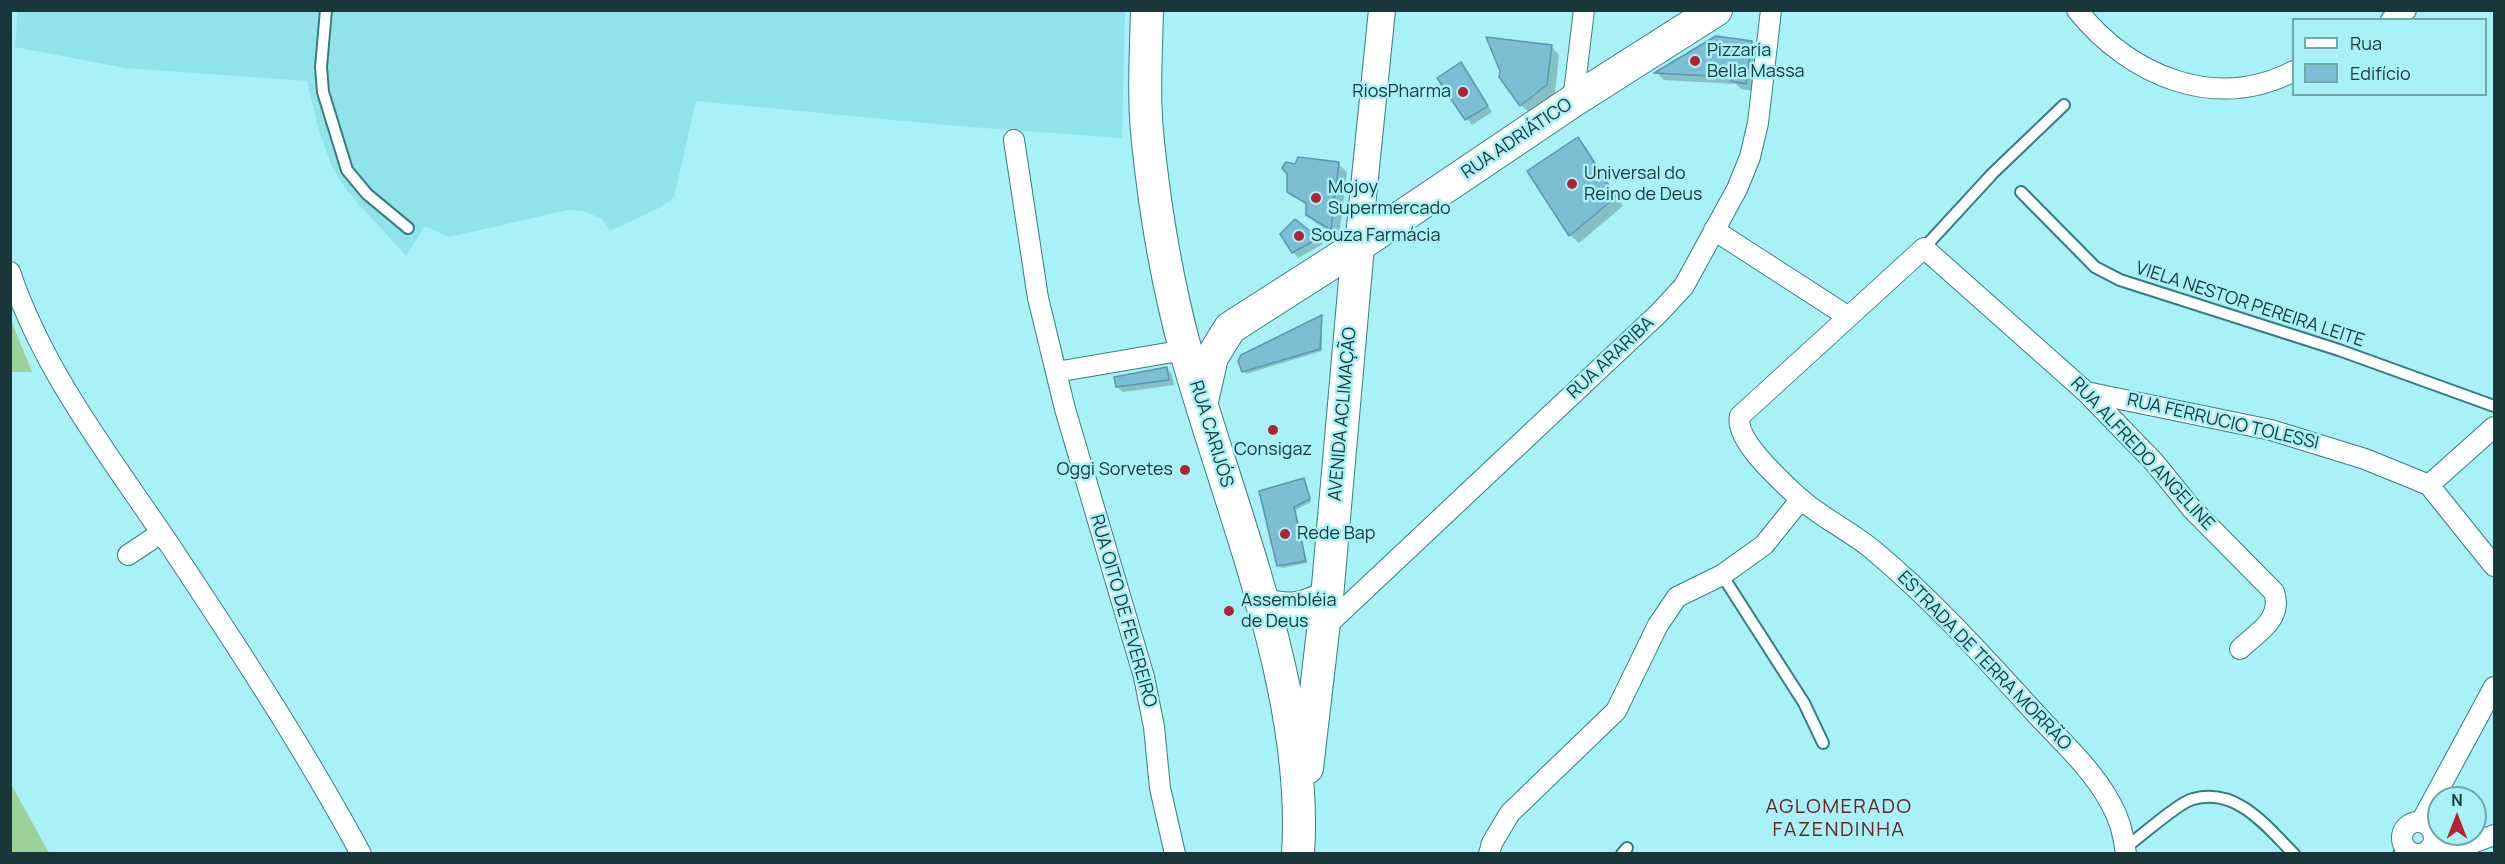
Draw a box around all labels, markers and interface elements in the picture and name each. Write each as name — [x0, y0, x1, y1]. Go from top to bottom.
legend — [2292, 18, 2487, 96]
text: Rua — [2350, 31, 2382, 55]
place label: Pizzaria Bella Massa — [1707, 40, 1805, 82]
marker: Pizzaria Bella Massa — [1688, 54, 1702, 68]
text: Edifício — [2350, 61, 2411, 85]
place label: RiosPharma — [1352, 81, 1451, 103]
marker: RiosPharma — [1456, 85, 1470, 99]
street label: RUA ADRIÁTICO — [1458, 94, 1576, 184]
place label: Universal do Reino de Deus — [1584, 163, 1702, 206]
place label: Mojoy Supermercado — [1328, 177, 1451, 219]
marker: Universal do Reino de Deus — [1565, 177, 1579, 191]
marker: Mojoy Supermercado — [1309, 191, 1323, 205]
place label: Souza Farmácia — [1311, 225, 1440, 247]
marker: Souza Farmácia — [1292, 229, 1306, 243]
street label: VIELA NESTOR PEREIRA LEITE — [2133, 258, 2367, 352]
street label: RUA ARARIBA — [1563, 312, 1659, 404]
street label: AVENIDA ACLIMAÇÃO — [1325, 326, 1361, 502]
street label: RUA ALFREDO ANGELINE — [2066, 373, 2218, 535]
street label: RUA CARIJÓS — [1185, 378, 1237, 490]
street label: RUA FERRUCIO TOLESSI — [2125, 389, 2321, 455]
marker: Consigaz — [1266, 423, 1280, 437]
place label: Consigaz — [1234, 439, 1312, 461]
place label: Oggi Sorvetes — [1057, 459, 1173, 481]
marker: Oggi Sorvetes — [1178, 463, 1192, 477]
street label: RUA OITO DE FEVEREIRO — [1085, 512, 1161, 710]
place label: Rede Bap — [1297, 523, 1375, 545]
marker: Rede Bap — [1278, 527, 1292, 541]
street label: ESTRADA DE TERRA MORRÃO — [1893, 567, 2075, 755]
place label: Assembléia de Deus — [1241, 590, 1336, 632]
marker: Assembléia de Deus — [1222, 604, 1236, 618]
north arrow — [2427, 786, 2487, 846]
text: N — [2451, 789, 2463, 811]
district label: AGLOMERADO FAZENDINHA — [1765, 795, 1913, 842]

